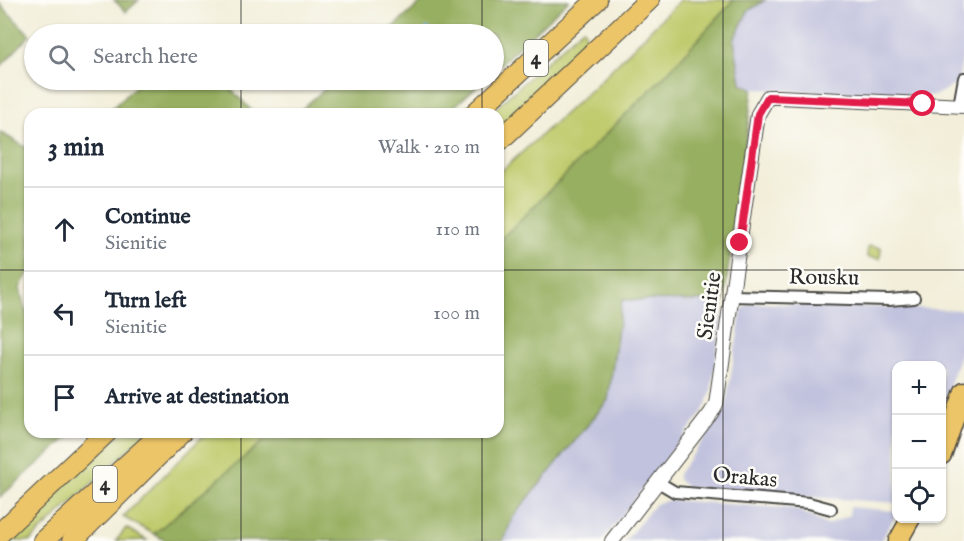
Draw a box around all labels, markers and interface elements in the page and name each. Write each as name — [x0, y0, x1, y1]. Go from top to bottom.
search box — [24, 24, 504, 90]
road number: 4 — [524, 40, 548, 76]
icon: search — [45, 41, 78, 74]
text: Search here — [93, 43, 198, 71]
route start — [909, 90, 935, 116]
text: 3 min — [48, 131, 104, 164]
text: Walk · 210 m — [378, 135, 480, 160]
text: Continue — [105, 203, 191, 231]
icon: ahead — [48, 213, 81, 246]
text: 110 m — [436, 217, 480, 242]
route end — [726, 229, 752, 255]
text: Sienitie — [105, 231, 167, 256]
street label: Rousku — [788, 263, 860, 293]
street label: Sienitie — [691, 270, 729, 342]
text: Turn left — [105, 287, 187, 315]
icon: left — [48, 297, 81, 330]
text: 100 m — [433, 301, 480, 326]
text: Sienitie — [105, 315, 167, 340]
map controls — [892, 361, 946, 523]
button: + — [892, 361, 946, 415]
icon: arrive — [48, 381, 81, 414]
text: Arrive at destination — [105, 383, 289, 411]
button: − — [892, 415, 946, 469]
street label: Orakas — [711, 461, 779, 495]
road number: 4 — [93, 466, 117, 502]
button: locate — [892, 469, 946, 523]

